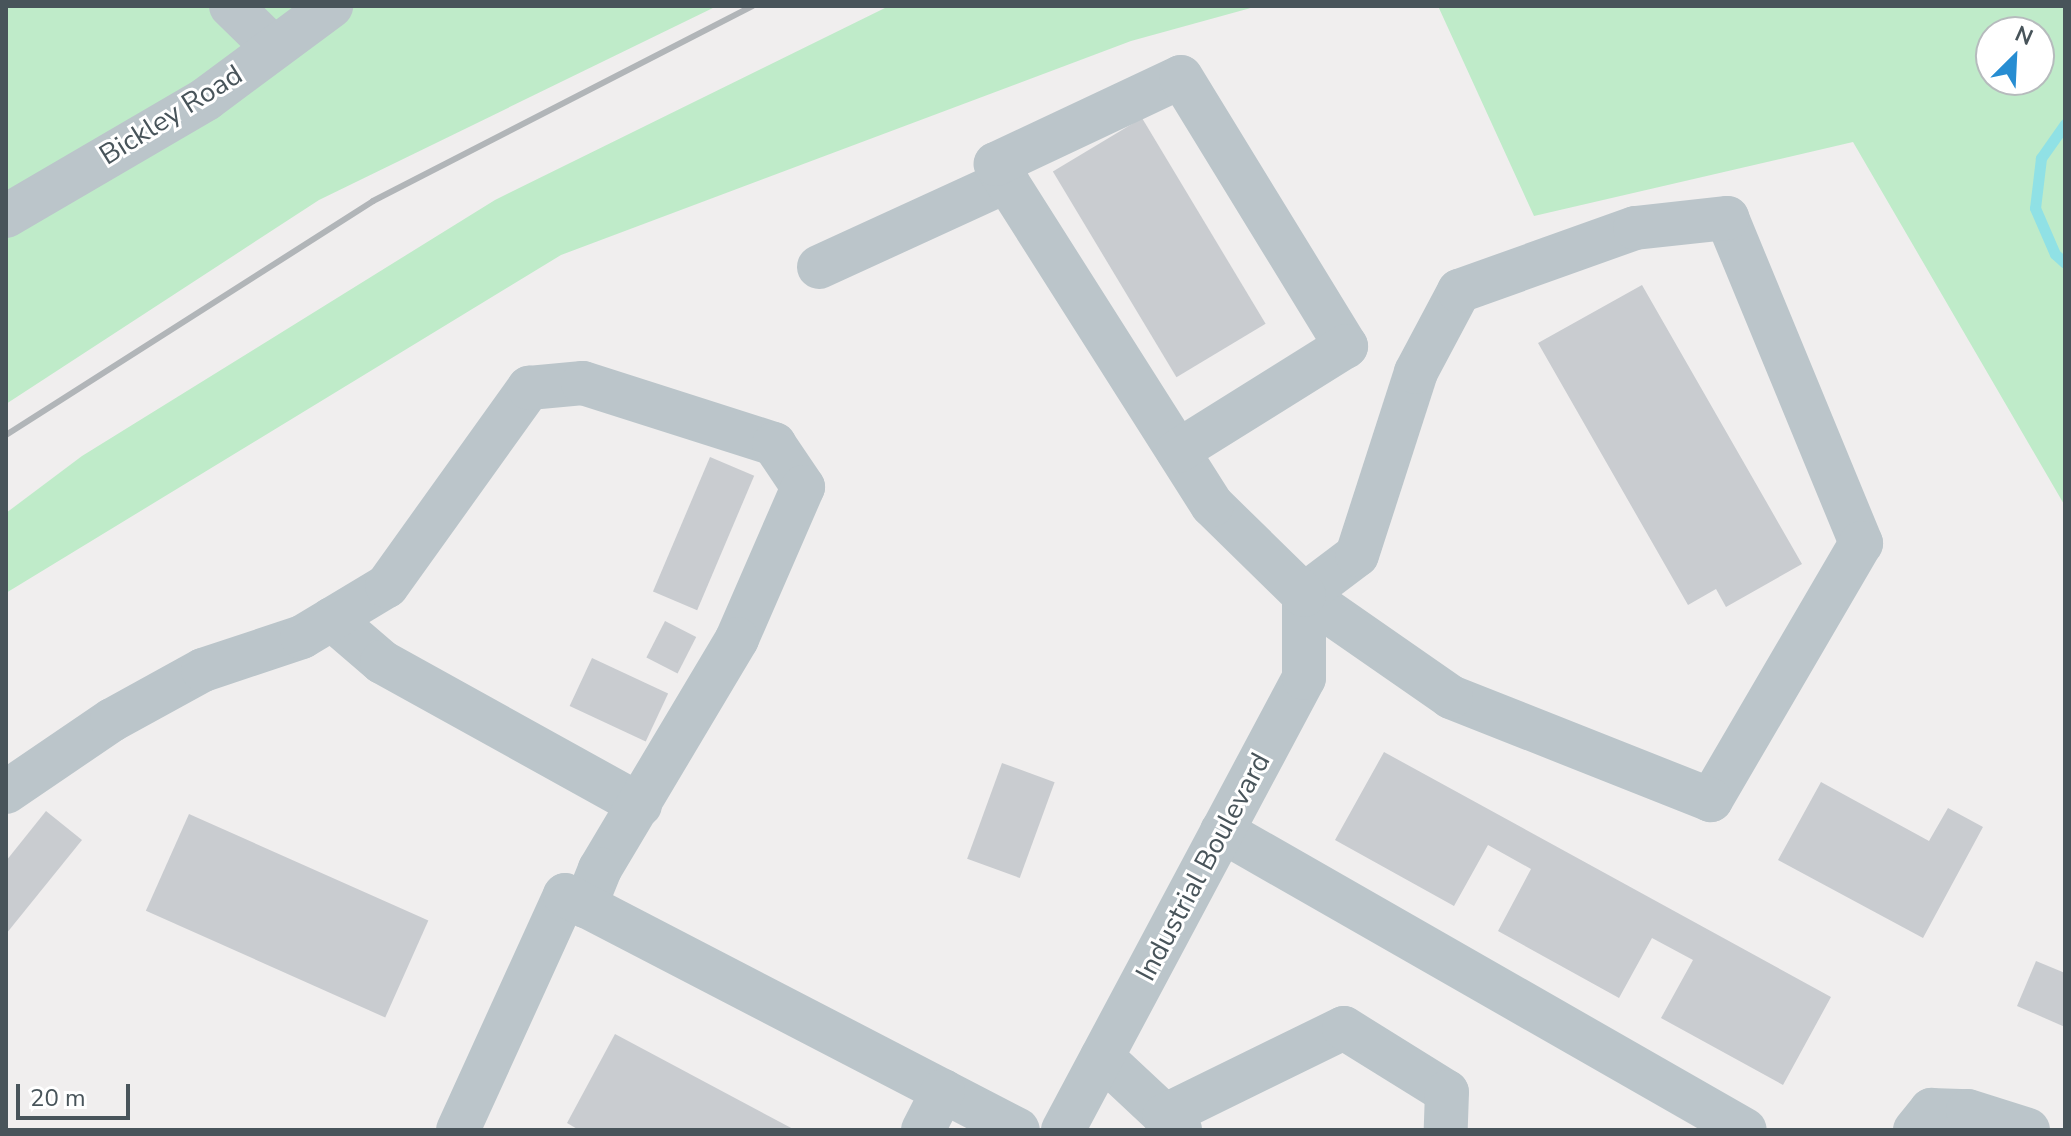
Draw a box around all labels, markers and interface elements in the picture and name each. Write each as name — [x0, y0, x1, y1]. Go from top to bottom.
north arrow — [1975, 16, 2055, 96]
text: N — [2010, 19, 2038, 53]
street label: Bickley Road — [93, 58, 249, 172]
street label: Industrial Boulevard — [1129, 747, 1277, 987]
scale bar — [20, 1068, 134, 1118]
text: 20 m — [30, 1082, 86, 1114]

